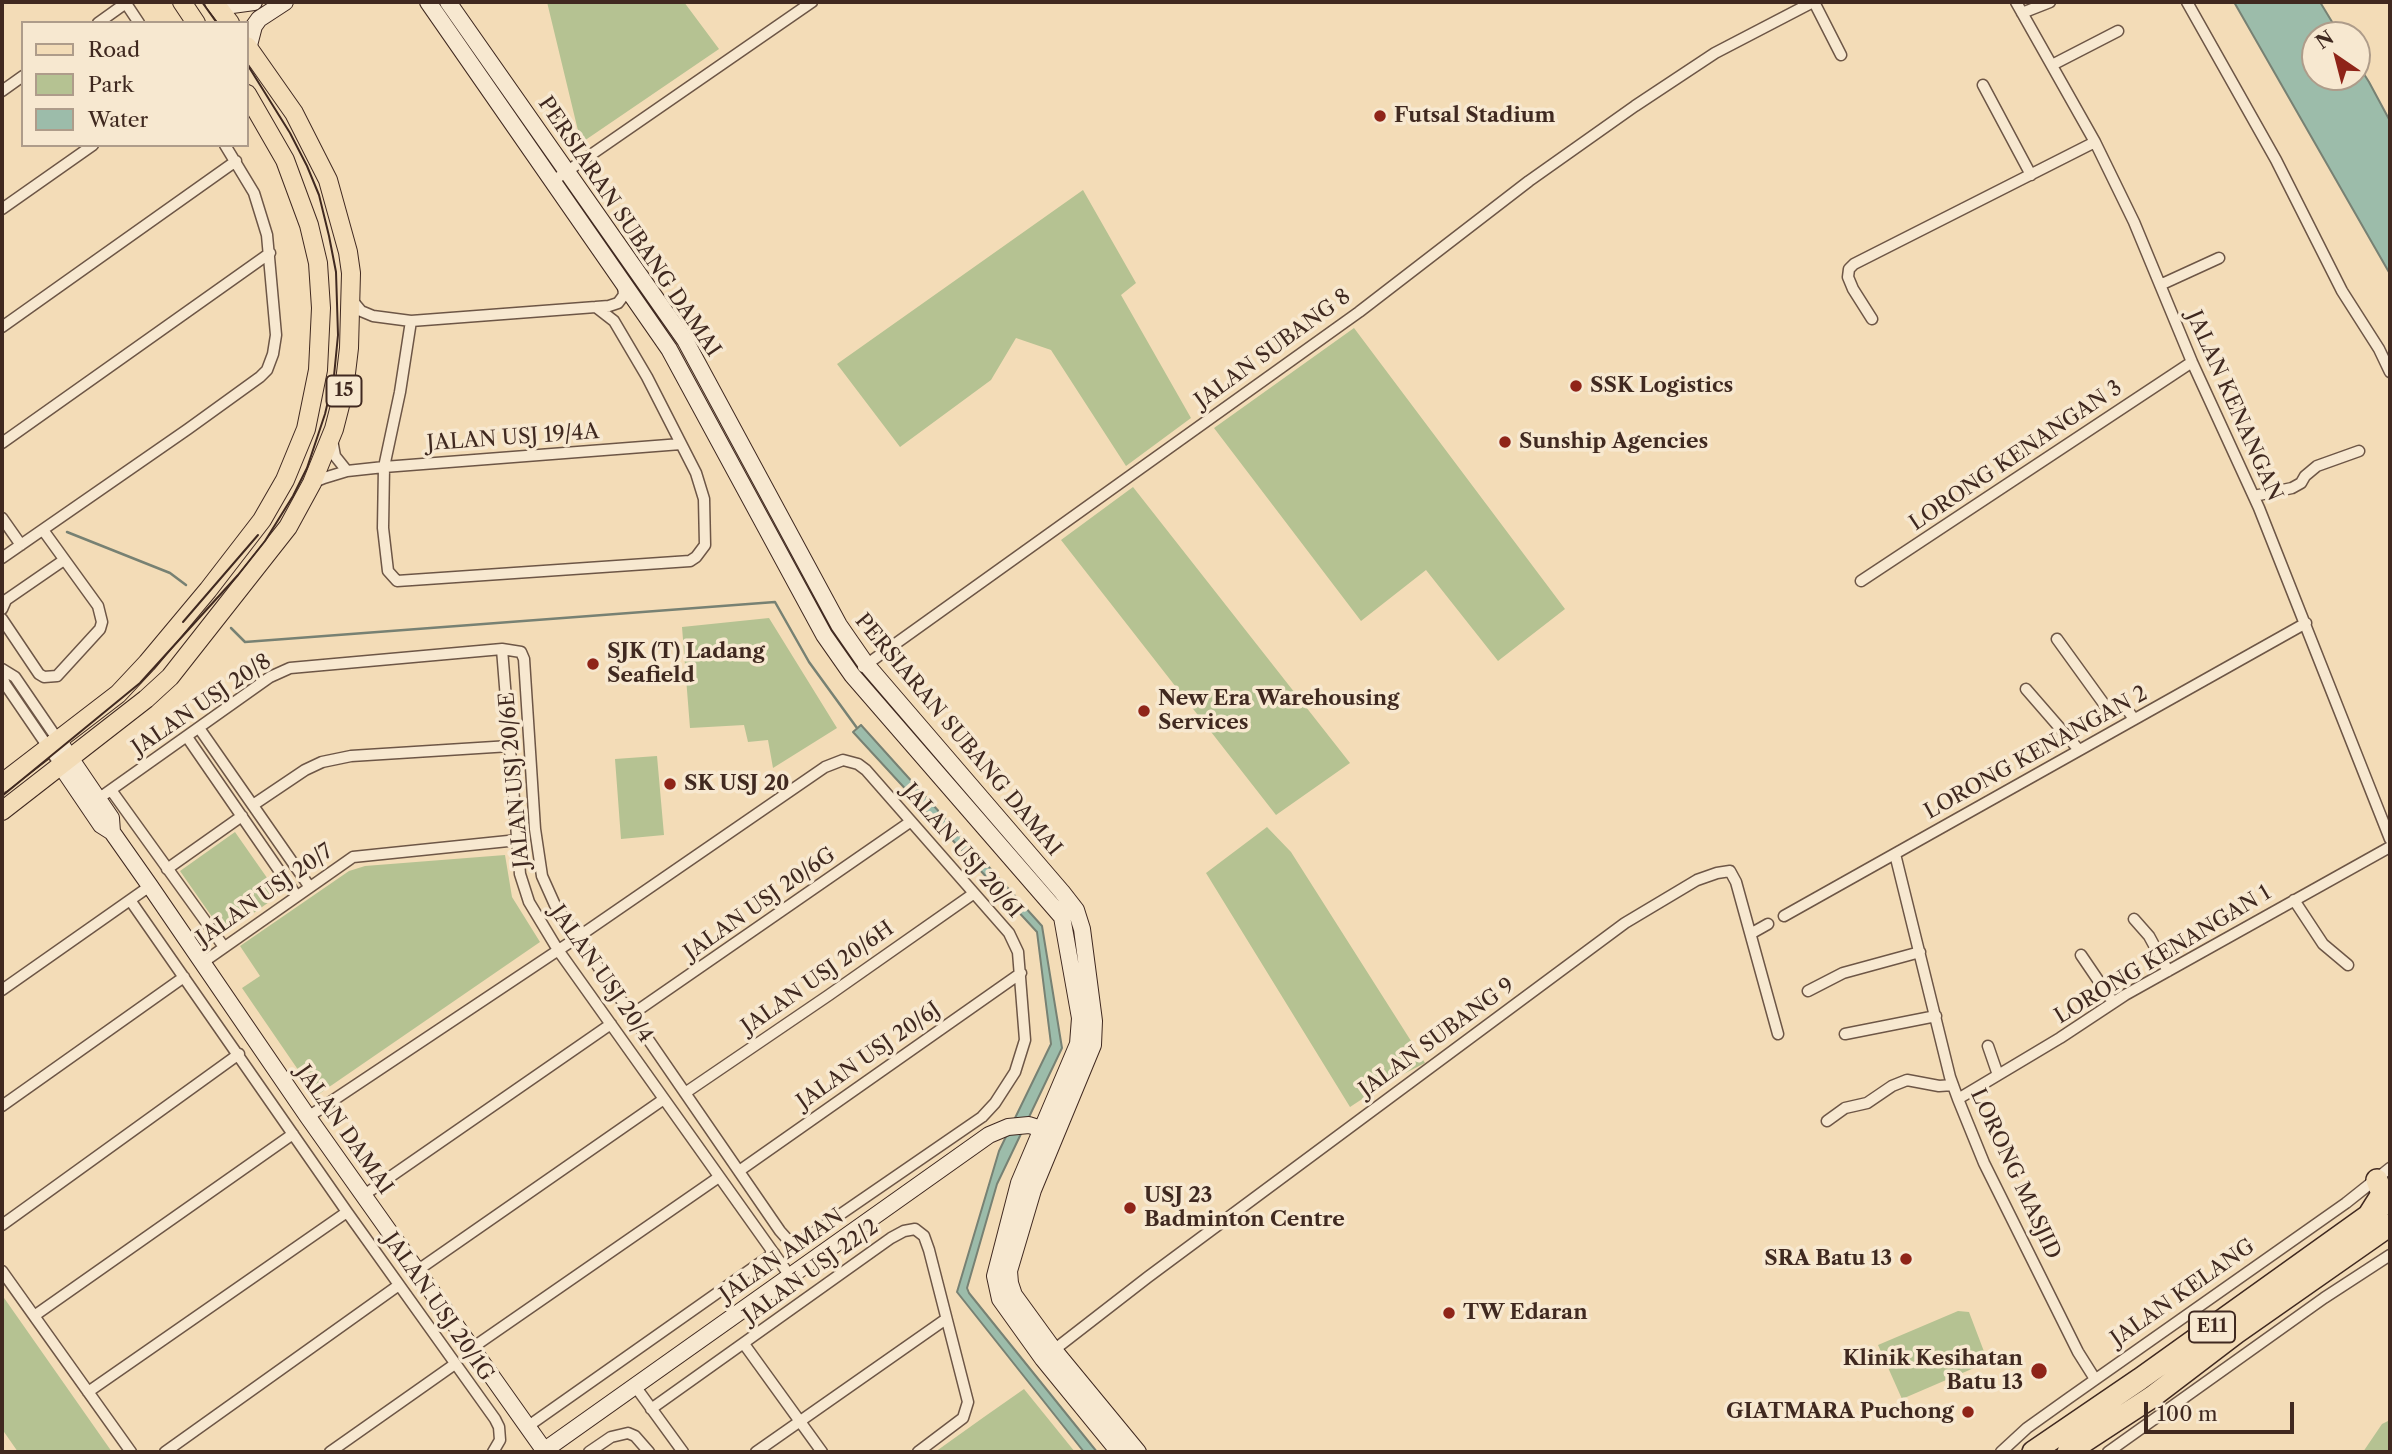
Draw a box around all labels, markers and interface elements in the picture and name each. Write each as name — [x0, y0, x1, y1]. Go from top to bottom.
legend — [21, 21, 248, 147]
north arrow — [2301, 21, 2371, 91]
text: N — [2311, 26, 2338, 54]
text: Road — [88, 37, 140, 62]
text: Park — [88, 72, 134, 97]
street label: PERSIARAN SUBANG DAMAI — [532, 92, 726, 362]
place label: Futsal Stadium — [1394, 103, 1556, 129]
text: Water — [88, 107, 148, 132]
marker: Futsal Stadium — [1372, 108, 1388, 124]
street label: JALAN SUBANG 8 — [1190, 284, 1356, 414]
street label: JALAN KENANGAN — [2181, 307, 2287, 505]
place label: SSK Logistics — [1590, 373, 1733, 399]
road number: 15 — [326, 376, 362, 406]
street label: LORONG KENANGAN 3 — [1905, 376, 2127, 536]
marker: SSK Logistics — [1568, 378, 1584, 394]
street label: JALAN USJ 19/4A — [426, 419, 600, 457]
place label: Sunship Agencies — [1519, 429, 1708, 455]
marker: Sunship Agencies — [1497, 434, 1513, 450]
street label: PERSIARAN SUBANG DAMAI — [849, 609, 1067, 861]
place label: SJK (T) Ladang Seafield — [607, 639, 765, 689]
street label: JALAN USJ 20/8 — [128, 649, 276, 761]
marker: SJK (T) Ladang Seafield — [585, 656, 601, 672]
street label: LORONG KENANGAN 2 — [1920, 681, 2152, 825]
place label: New Era Warehousing Services — [1158, 686, 1399, 736]
street label: JALAN USJ 20/6E — [495, 691, 535, 869]
marker: New Era Warehousing Services — [1136, 703, 1152, 719]
place label: SK USJ 20 — [684, 771, 789, 797]
marker: SK USJ 20 — [662, 776, 678, 792]
street label: JALAN USJ 20/6I — [897, 779, 1027, 923]
street label: JALAN USJ 20/7 — [192, 839, 338, 951]
street label: JALAN USJ 20/6G — [680, 842, 840, 966]
street label: LORONG KENANGAN 1 — [2050, 880, 2276, 1030]
street label: JALAN USJ 20/4 — [544, 901, 658, 1047]
street label: JALAN USJ 20/6H — [737, 916, 899, 1040]
street label: JALAN SUBANG 9 — [1354, 973, 1520, 1103]
street label: JALAN USJ 20/6J — [792, 997, 946, 1115]
street label: JALAN DAMAI — [290, 1061, 398, 1199]
street label: LORONG MASJID — [1964, 1085, 2066, 1263]
place label: USJ 23 Badminton Centre — [1144, 1183, 1345, 1233]
marker: USJ 23 Badminton Centre — [1122, 1200, 1138, 1216]
street label: JALAN AMAN — [715, 1204, 849, 1308]
street label: JALAN USJ 22/2 — [738, 1214, 884, 1330]
street label: JALAN USJ 20/1G — [377, 1228, 499, 1386]
street label: JALAN KELANG — [2106, 1234, 2260, 1352]
place label: SRA Batu 13 — [1764, 1246, 1892, 1272]
marker: SRA Batu 13 — [1898, 1251, 1914, 1267]
place label: TW Edaran — [1463, 1300, 1588, 1326]
marker: TW Edaran — [1441, 1305, 1457, 1321]
road number: E11 — [2189, 1312, 2235, 1343]
place label: Klinik Kesihatan Batu 13 — [1843, 1346, 2023, 1396]
marker: Klinik Kesihatan Batu 13 — [2029, 1361, 2049, 1381]
scale bar — [2147, 1388, 2298, 1432]
place label: GIATMARA Puchong — [1726, 1399, 1954, 1425]
text: 100 m — [2157, 1401, 2218, 1426]
marker: GIATMARA Puchong — [1960, 1404, 1976, 1420]

